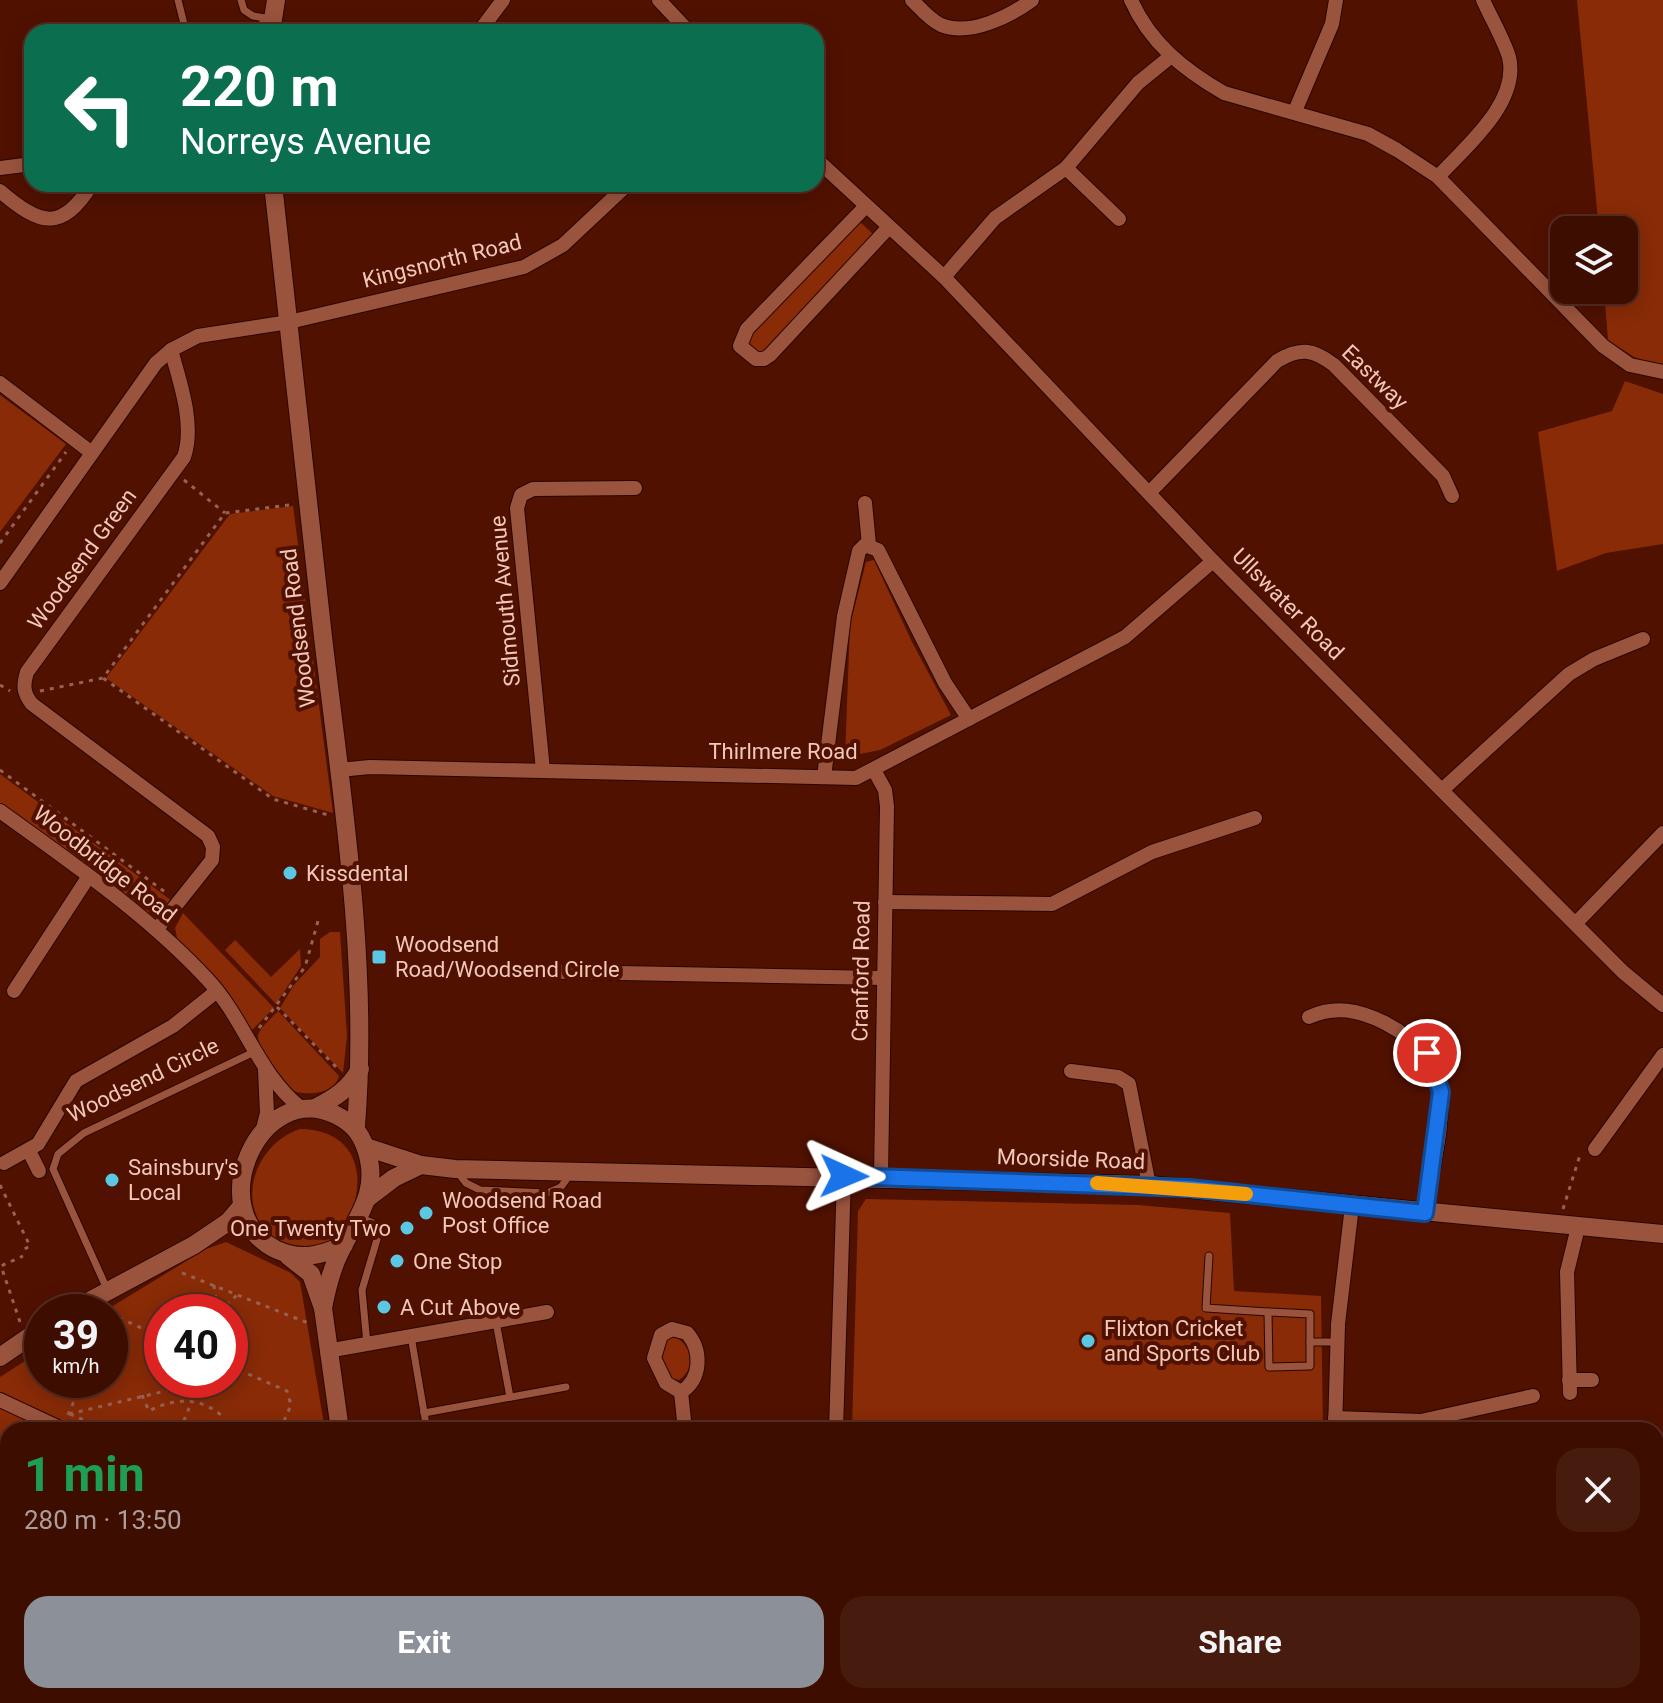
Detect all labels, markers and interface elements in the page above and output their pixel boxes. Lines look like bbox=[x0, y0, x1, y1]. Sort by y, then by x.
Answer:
text: 220 m bbox=[180, 54, 339, 120]
icon: left bbox=[48, 56, 152, 160]
text: Norreys Avenue bbox=[180, 121, 431, 163]
map controls bbox=[1550, 216, 1638, 304]
button: layers bbox=[1550, 216, 1638, 304]
street label: Kingsnorth Road bbox=[360, 229, 524, 293]
street label: Eastway bbox=[1337, 340, 1414, 415]
street label: Woodsend Green bbox=[23, 484, 141, 634]
street label: Sidmouth Avenue bbox=[485, 514, 525, 688]
street label: Ullswater Road bbox=[1227, 543, 1349, 665]
street label: Woodsend Road bbox=[276, 547, 320, 709]
street label: Thirlmere Road bbox=[708, 739, 858, 764]
street label: Woodbridge Road bbox=[29, 801, 181, 927]
place label: Kissdental bbox=[306, 861, 409, 886]
marker: Kissdental bbox=[281, 864, 299, 882]
street label: Cranford Road bbox=[847, 900, 875, 1042]
place label: Woodsend Road/Woodsend Circle bbox=[395, 932, 620, 982]
marker: Woodsend Road/Woodsend Circle bbox=[370, 948, 388, 966]
pin bbox=[1393, 1019, 1461, 1087]
icon: arrive bbox=[1405, 1031, 1449, 1075]
street label: Woodsend Circle bbox=[63, 1033, 223, 1127]
position arrow bbox=[802, 1134, 886, 1218]
street label: Moorside Road bbox=[996, 1144, 1146, 1174]
place label: Sainsbury's Local bbox=[128, 1155, 239, 1205]
marker: Sainsbury's Local bbox=[103, 1171, 121, 1189]
place label: Woodsend Road Post Office bbox=[442, 1188, 602, 1238]
marker: Woodsend Road Post Office bbox=[417, 1204, 435, 1222]
place label: One Twenty Two bbox=[230, 1216, 391, 1241]
marker: One Twenty Two bbox=[398, 1219, 416, 1237]
place label: One Stop bbox=[413, 1249, 502, 1274]
marker: One Stop bbox=[388, 1252, 406, 1270]
speed limit sign: 40 bbox=[144, 1294, 248, 1398]
place label: A Cut Above bbox=[400, 1295, 520, 1320]
marker: A Cut Above bbox=[375, 1298, 393, 1316]
text: 39 bbox=[53, 1312, 99, 1359]
place label: Flixton Cricket and Sports Club bbox=[1104, 1316, 1260, 1366]
marker: Flixton Cricket and Sports Club bbox=[1079, 1332, 1097, 1350]
text: km/h bbox=[53, 1354, 99, 1378]
text: 1 min bbox=[24, 1446, 145, 1503]
button: close bbox=[1556, 1448, 1640, 1532]
text: 280 m · 13:50 bbox=[24, 1505, 182, 1535]
button: Exit bbox=[24, 1596, 824, 1688]
button: Share bbox=[840, 1596, 1640, 1688]

